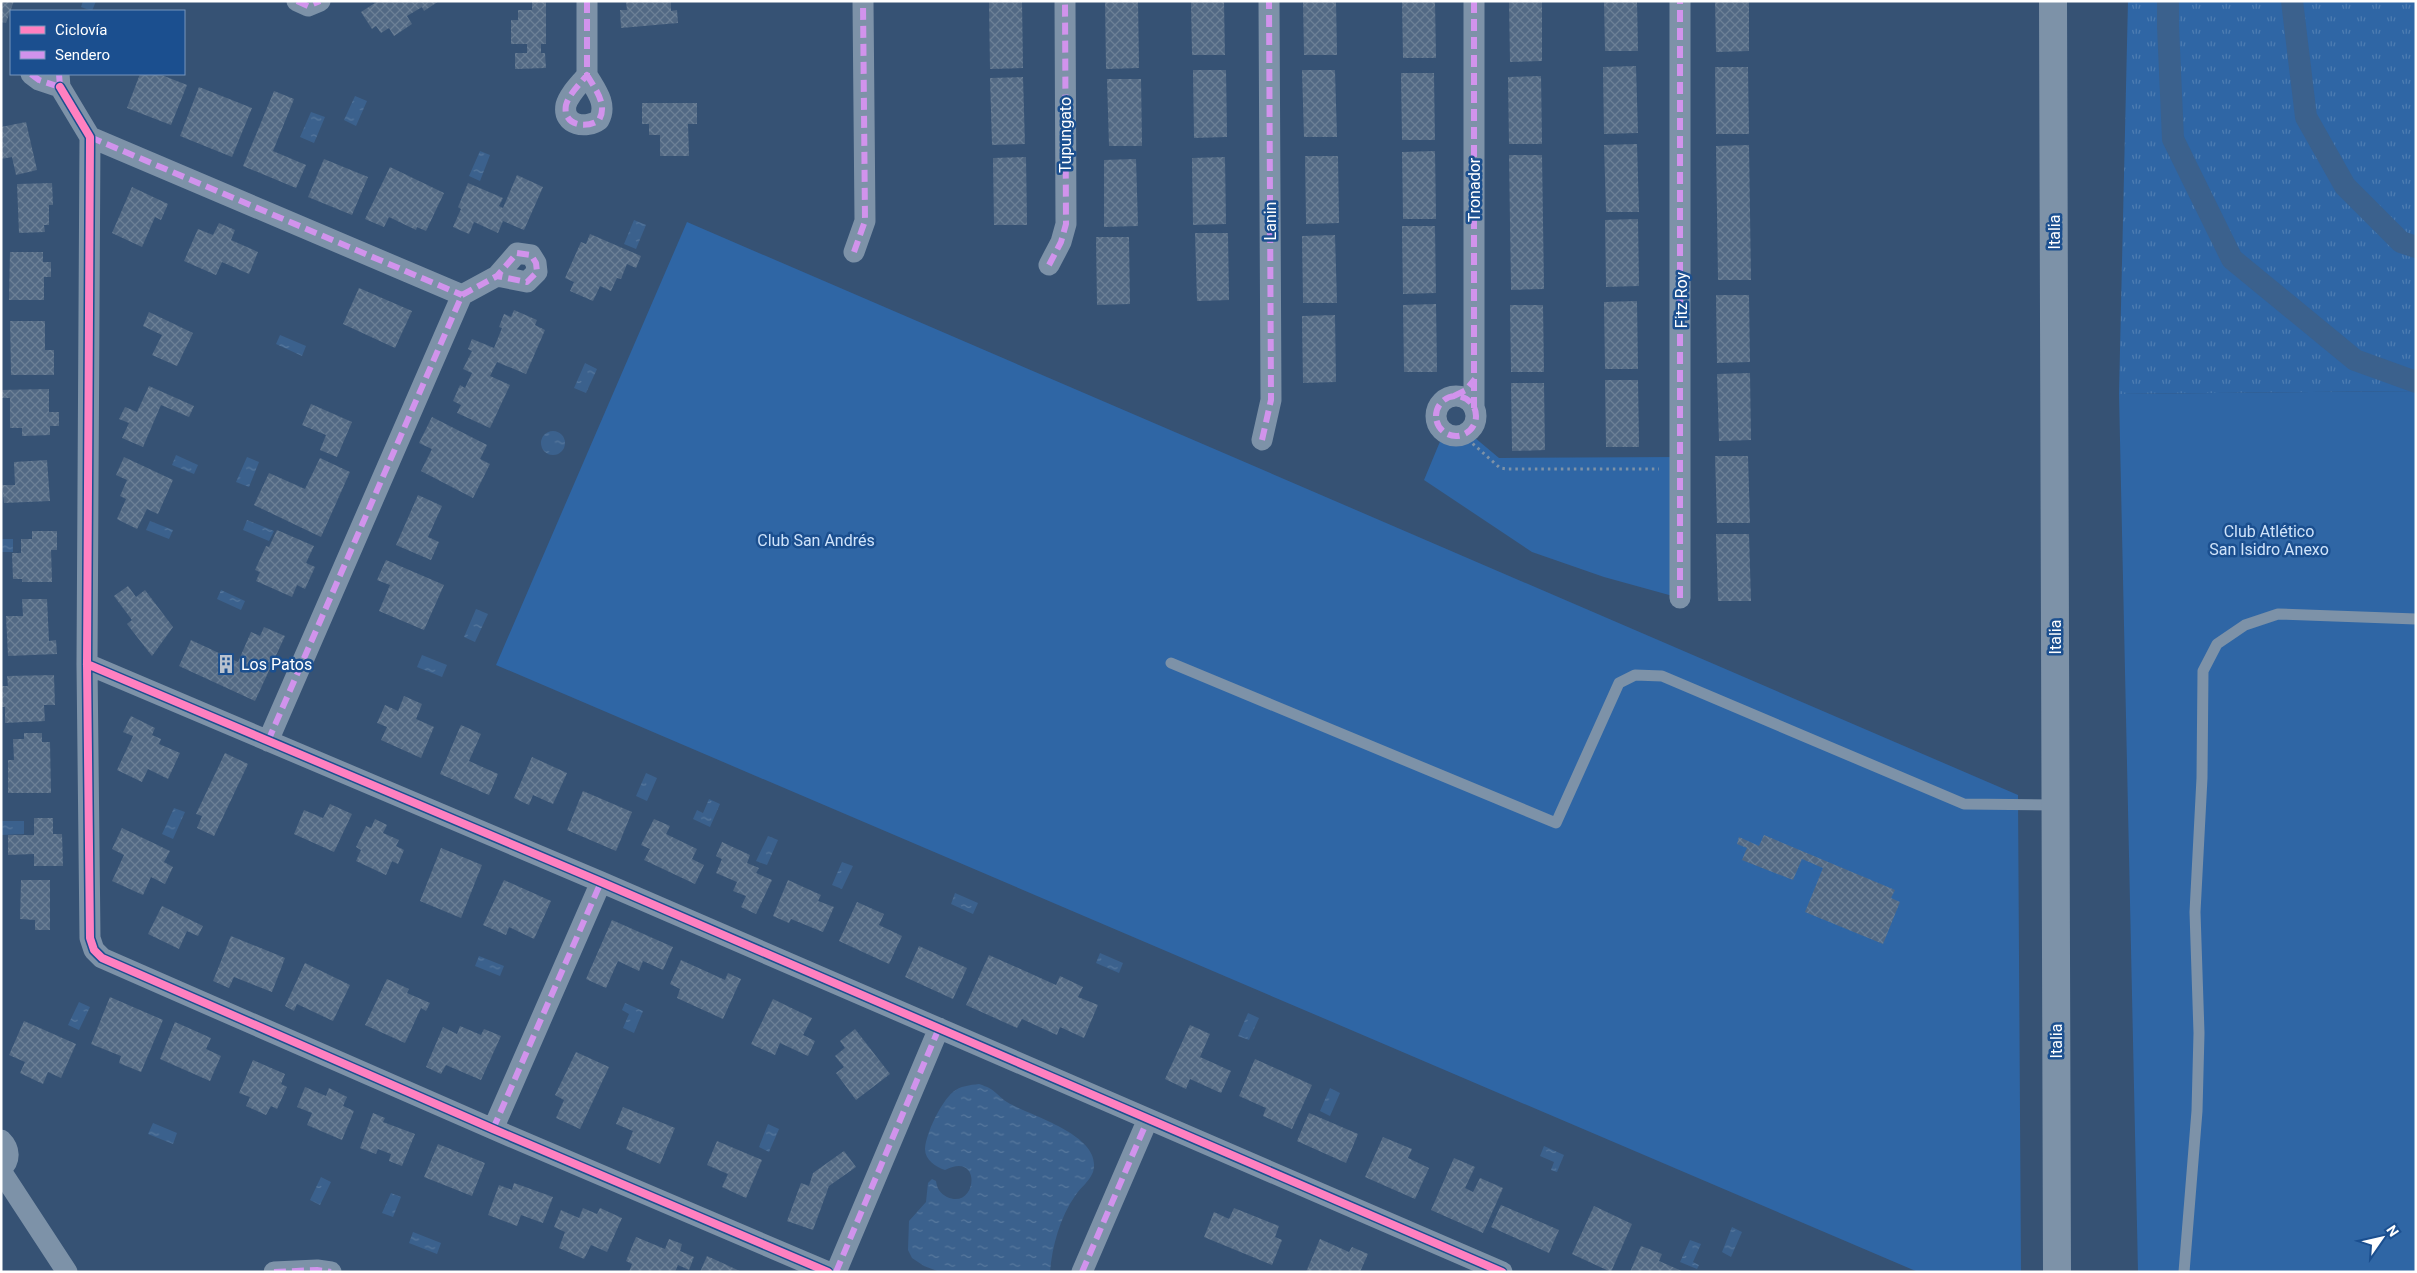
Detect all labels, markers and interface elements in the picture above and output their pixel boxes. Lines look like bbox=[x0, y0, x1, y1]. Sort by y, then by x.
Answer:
legend bbox=[10, 10, 185, 75]
text: Ciclovía bbox=[55, 21, 108, 39]
text: Sendero bbox=[55, 46, 110, 64]
street label: Tupungato bbox=[1056, 97, 1075, 173]
street label: Tronador bbox=[1465, 157, 1484, 222]
street label: Lanin bbox=[1261, 202, 1280, 240]
street label: Italia bbox=[2045, 215, 2064, 249]
street label: Fitz Roy bbox=[1672, 271, 1691, 328]
park label: Club Atlético San Isidro Anexo bbox=[2209, 522, 2329, 559]
park label: Club San Andrés bbox=[757, 531, 875, 550]
street label: Italia bbox=[2046, 620, 2065, 654]
building icon: Los Patos bbox=[215, 653, 237, 675]
place label: Los Patos bbox=[241, 655, 312, 674]
street label: Italia bbox=[2047, 1024, 2066, 1058]
north arrow bbox=[2357, 1213, 2407, 1263]
text: N bbox=[2383, 1222, 2402, 1239]

